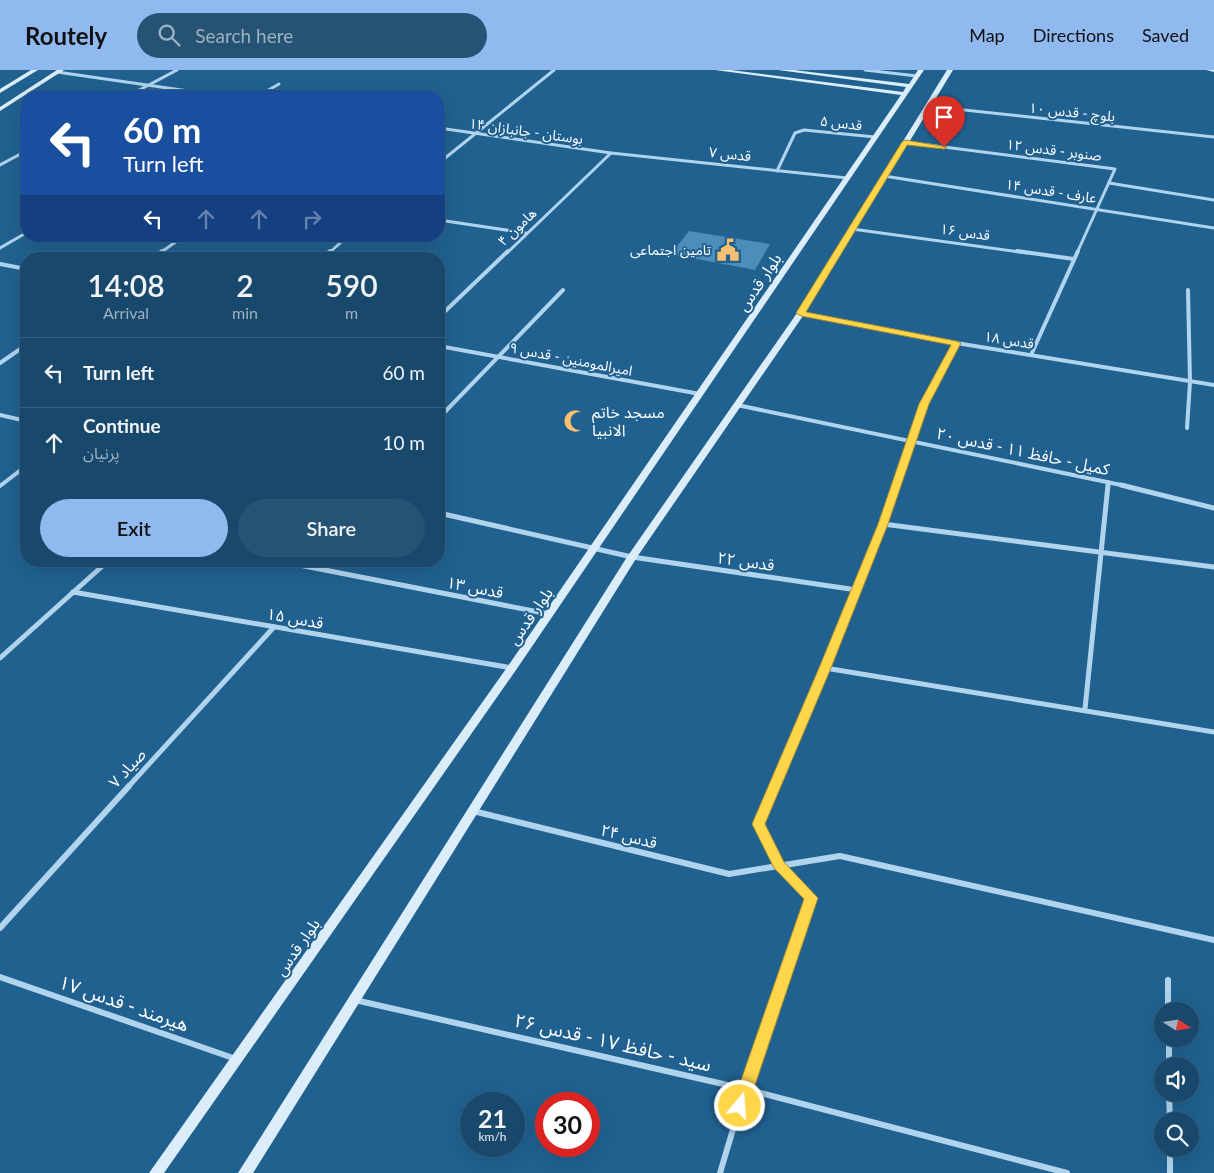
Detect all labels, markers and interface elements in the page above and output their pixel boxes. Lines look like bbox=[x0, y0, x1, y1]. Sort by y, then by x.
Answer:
search box bbox=[137, 13, 487, 58]
text: Routely bbox=[25, 21, 107, 50]
icon: search bbox=[155, 21, 183, 49]
text: Search here bbox=[195, 24, 293, 47]
text: Map bbox=[969, 24, 1005, 46]
text: Directions bbox=[1033, 24, 1114, 46]
text: Saved bbox=[1142, 24, 1189, 46]
pin bbox=[923, 96, 965, 147]
street label: بلوچ - قدس ۱۰ bbox=[1028, 99, 1116, 127]
icon: arrive bbox=[930, 103, 958, 131]
text: 60 m bbox=[123, 108, 201, 150]
icon: left bbox=[40, 110, 105, 175]
street label: قدس ۵ bbox=[819, 111, 863, 135]
street label: بوستان - جانبازان ۱۴ bbox=[468, 114, 584, 148]
street label: صنوبر - قدس ۱۲ bbox=[1005, 135, 1103, 165]
street label: قدس ۷ bbox=[708, 143, 752, 165]
text: Turn left bbox=[123, 150, 204, 177]
street label: عارف - قدس ۱۴ bbox=[1004, 175, 1098, 207]
street label: هامون ۴ bbox=[494, 204, 540, 250]
icon: left bbox=[139, 205, 167, 233]
icon: ahead bbox=[192, 205, 220, 233]
icon: ahead bbox=[245, 205, 273, 233]
icon: right bbox=[298, 205, 326, 233]
street label: قدس ۱۶ bbox=[939, 220, 991, 244]
public building icon: تامین اجتماعی bbox=[715, 237, 741, 263]
place label: تامین اجتماعی bbox=[630, 241, 711, 259]
street label: بلوار قدس bbox=[732, 249, 786, 315]
text: 14:08 bbox=[87, 267, 165, 303]
text: 2 bbox=[236, 267, 254, 303]
text: 590 bbox=[325, 267, 378, 303]
text: Arrival bbox=[103, 303, 149, 322]
text: min bbox=[232, 303, 258, 322]
text: m bbox=[345, 303, 358, 322]
street label: قدس ۱۸ bbox=[983, 327, 1035, 353]
street label: امیرالمومنین - قدس ۹ bbox=[508, 338, 634, 380]
icon: left bbox=[40, 359, 68, 387]
text: Turn left bbox=[83, 361, 154, 384]
text: 60 m bbox=[382, 361, 425, 384]
place label: مسجد خاتم الانبیا bbox=[592, 402, 665, 439]
mosque icon: مسجد خاتم الانبیا bbox=[562, 408, 588, 434]
text: Continue bbox=[83, 414, 161, 437]
street label: کمیل - حافظ ۱۱ - قدس ۲۰ bbox=[935, 423, 1112, 479]
icon: ahead bbox=[40, 429, 68, 457]
text: 10 m bbox=[382, 431, 425, 454]
text: پرنیان bbox=[83, 443, 120, 462]
button: Exit bbox=[40, 499, 228, 557]
button: Share bbox=[238, 499, 425, 557]
street label: قدس ۲۲ bbox=[716, 547, 776, 575]
street label: قدس ۱۳ bbox=[445, 572, 505, 602]
street label: بلوار قدس bbox=[503, 583, 557, 649]
street label: قدس ۱۵ bbox=[265, 603, 325, 633]
street label: صیاد ۷ bbox=[104, 744, 149, 791]
street label: قدس ۲۴ bbox=[599, 819, 659, 853]
street label: بلوار قدس bbox=[270, 914, 324, 980]
street label: هیرمند - قدس ۱۷ bbox=[56, 969, 192, 1037]
north arrow bbox=[1154, 1002, 1199, 1048]
map controls bbox=[1154, 1002, 1199, 1157]
street label: سید - حافظ ۱۷ - قدس ۲۶ bbox=[512, 1008, 714, 1076]
button: sound bbox=[1154, 1057, 1199, 1102]
position arrow bbox=[713, 1079, 765, 1131]
speed limit sign: 30 bbox=[535, 1092, 600, 1157]
text: 21 bbox=[478, 1103, 507, 1133]
button: search bbox=[1154, 1112, 1199, 1157]
text: km/h bbox=[478, 1129, 507, 1144]

